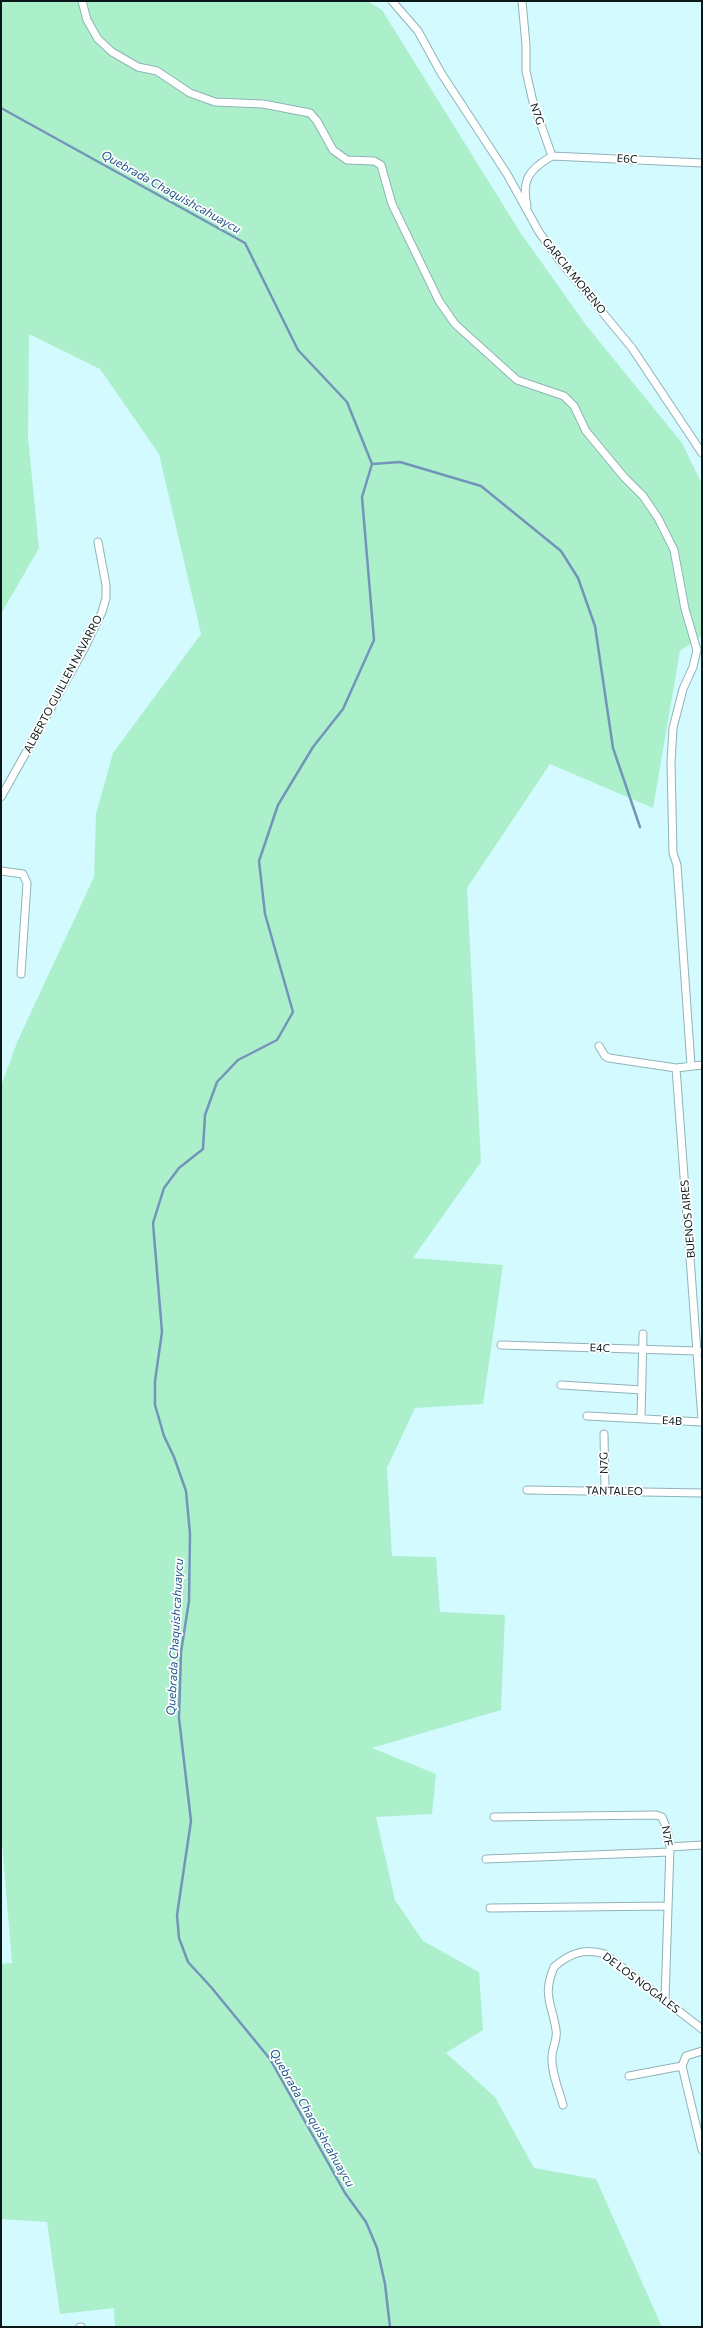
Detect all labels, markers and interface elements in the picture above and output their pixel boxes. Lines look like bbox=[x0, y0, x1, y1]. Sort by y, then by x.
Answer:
street label: N7G bbox=[527, 101, 547, 127]
water label: Quebrada Chaquishcahuaycu bbox=[99, 148, 243, 236]
street label: E6C bbox=[616, 152, 638, 166]
street label: GARCIA MORENO bbox=[539, 235, 609, 317]
street label: ALBERTO GUILLEN NAVARRO bbox=[21, 613, 105, 755]
street label: BUENOS AIRES bbox=[678, 1179, 698, 1259]
street label: E4C bbox=[589, 1341, 611, 1355]
street label: E4B bbox=[662, 1414, 682, 1428]
street label: N7G bbox=[597, 1452, 611, 1474]
street label: TANTALEO bbox=[585, 1484, 643, 1498]
water label: Quebrada Chaquishcahuaycu bbox=[164, 1558, 186, 1716]
street label: N7F bbox=[659, 1825, 675, 1847]
street label: DE LOS NOGALES bbox=[600, 1950, 682, 2016]
water label: Quebrada Chaquishcahuaycu bbox=[266, 2046, 358, 2190]

